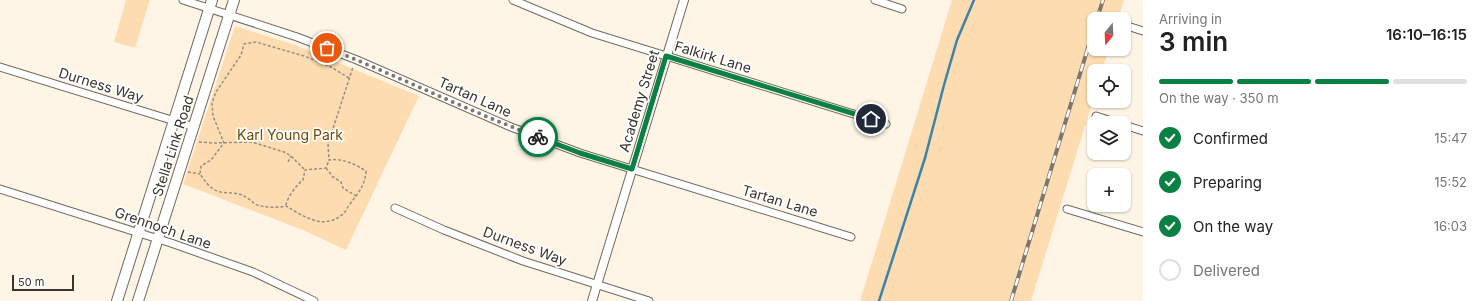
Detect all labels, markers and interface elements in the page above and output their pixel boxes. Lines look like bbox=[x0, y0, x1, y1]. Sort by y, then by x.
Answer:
text: Arriving in bbox=[1159, 11, 1222, 27]
north arrow bbox=[1087, 12, 1131, 56]
map controls bbox=[1087, 12, 1131, 212]
text: 16:10–16:15 bbox=[1386, 25, 1467, 44]
text: 3 min bbox=[1159, 26, 1228, 57]
pin bbox=[310, 31, 344, 65]
icon: bag bbox=[316, 37, 338, 59]
street label: Falkirk Lane bbox=[673, 37, 754, 76]
street label: Academy Street bbox=[615, 47, 662, 154]
street label: Durness Way bbox=[57, 64, 146, 105]
button: locate bbox=[1087, 64, 1131, 108]
street label: Tartan Lane bbox=[436, 73, 514, 120]
text: On the way · 350 m bbox=[1159, 90, 1279, 106]
street label: Stella Link Road bbox=[148, 93, 197, 198]
pin bbox=[854, 102, 888, 136]
icon: home bbox=[860, 108, 882, 130]
button: layers bbox=[1087, 116, 1131, 160]
courier bbox=[518, 117, 558, 157]
park label: Karl Young Park bbox=[237, 126, 343, 143]
icon: bike bbox=[527, 126, 549, 148]
icon: check bbox=[1159, 127, 1181, 149]
text: Confirmed bbox=[1193, 129, 1268, 148]
text: 15:47 bbox=[1434, 130, 1467, 146]
button: + bbox=[1087, 168, 1131, 212]
icon: check bbox=[1159, 171, 1181, 193]
text: Preparing bbox=[1193, 173, 1262, 192]
text: 15:52 bbox=[1434, 174, 1467, 190]
street label: Tartan Lane bbox=[740, 181, 820, 220]
street label: Grennoch Lane bbox=[113, 203, 214, 252]
icon: check bbox=[1159, 215, 1181, 237]
text: On the way bbox=[1193, 217, 1273, 236]
text: 16:03 bbox=[1434, 218, 1467, 234]
street label: Durness Way bbox=[481, 223, 569, 269]
text: Delivered bbox=[1193, 261, 1260, 280]
scale bar bbox=[12, 273, 74, 292]
text: 50 m bbox=[18, 275, 44, 289]

